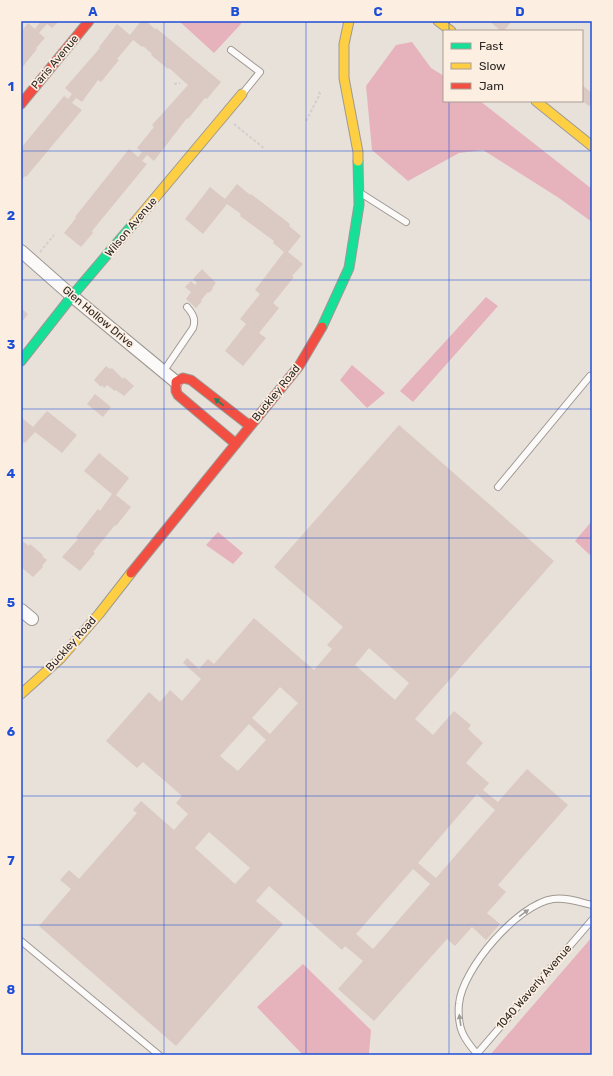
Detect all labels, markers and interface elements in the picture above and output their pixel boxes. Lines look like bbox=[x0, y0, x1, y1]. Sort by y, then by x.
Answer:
text: A bbox=[88, 4, 98, 19]
text: B bbox=[230, 4, 240, 19]
text: C bbox=[373, 4, 383, 19]
text: D bbox=[515, 4, 525, 19]
legend bbox=[443, 30, 583, 102]
street label: Paris Avenue bbox=[29, 32, 81, 92]
text: Fast bbox=[479, 39, 503, 53]
text: Slow bbox=[479, 59, 506, 73]
text: 1 bbox=[8, 79, 14, 94]
text: Jam bbox=[479, 79, 504, 93]
street label: Wilson Avenue bbox=[102, 195, 160, 259]
text: 2 bbox=[7, 208, 15, 223]
street label: Glen Hollow Drive bbox=[60, 283, 136, 351]
text: 3 bbox=[7, 337, 16, 352]
street label: Buckley Road bbox=[249, 362, 303, 424]
one-way arrow bbox=[214, 398, 225, 406]
text: 4 bbox=[7, 466, 16, 481]
text: 5 bbox=[7, 595, 15, 610]
street label: Buckley Road bbox=[43, 614, 99, 674]
text: 6 bbox=[7, 724, 16, 739]
text: 7 bbox=[7, 853, 15, 868]
one-way arrow bbox=[518, 909, 529, 917]
street label: 1040 Waverly Avenue bbox=[494, 942, 574, 1032]
text: 8 bbox=[7, 982, 16, 997]
one-way arrow bbox=[457, 1014, 463, 1026]

